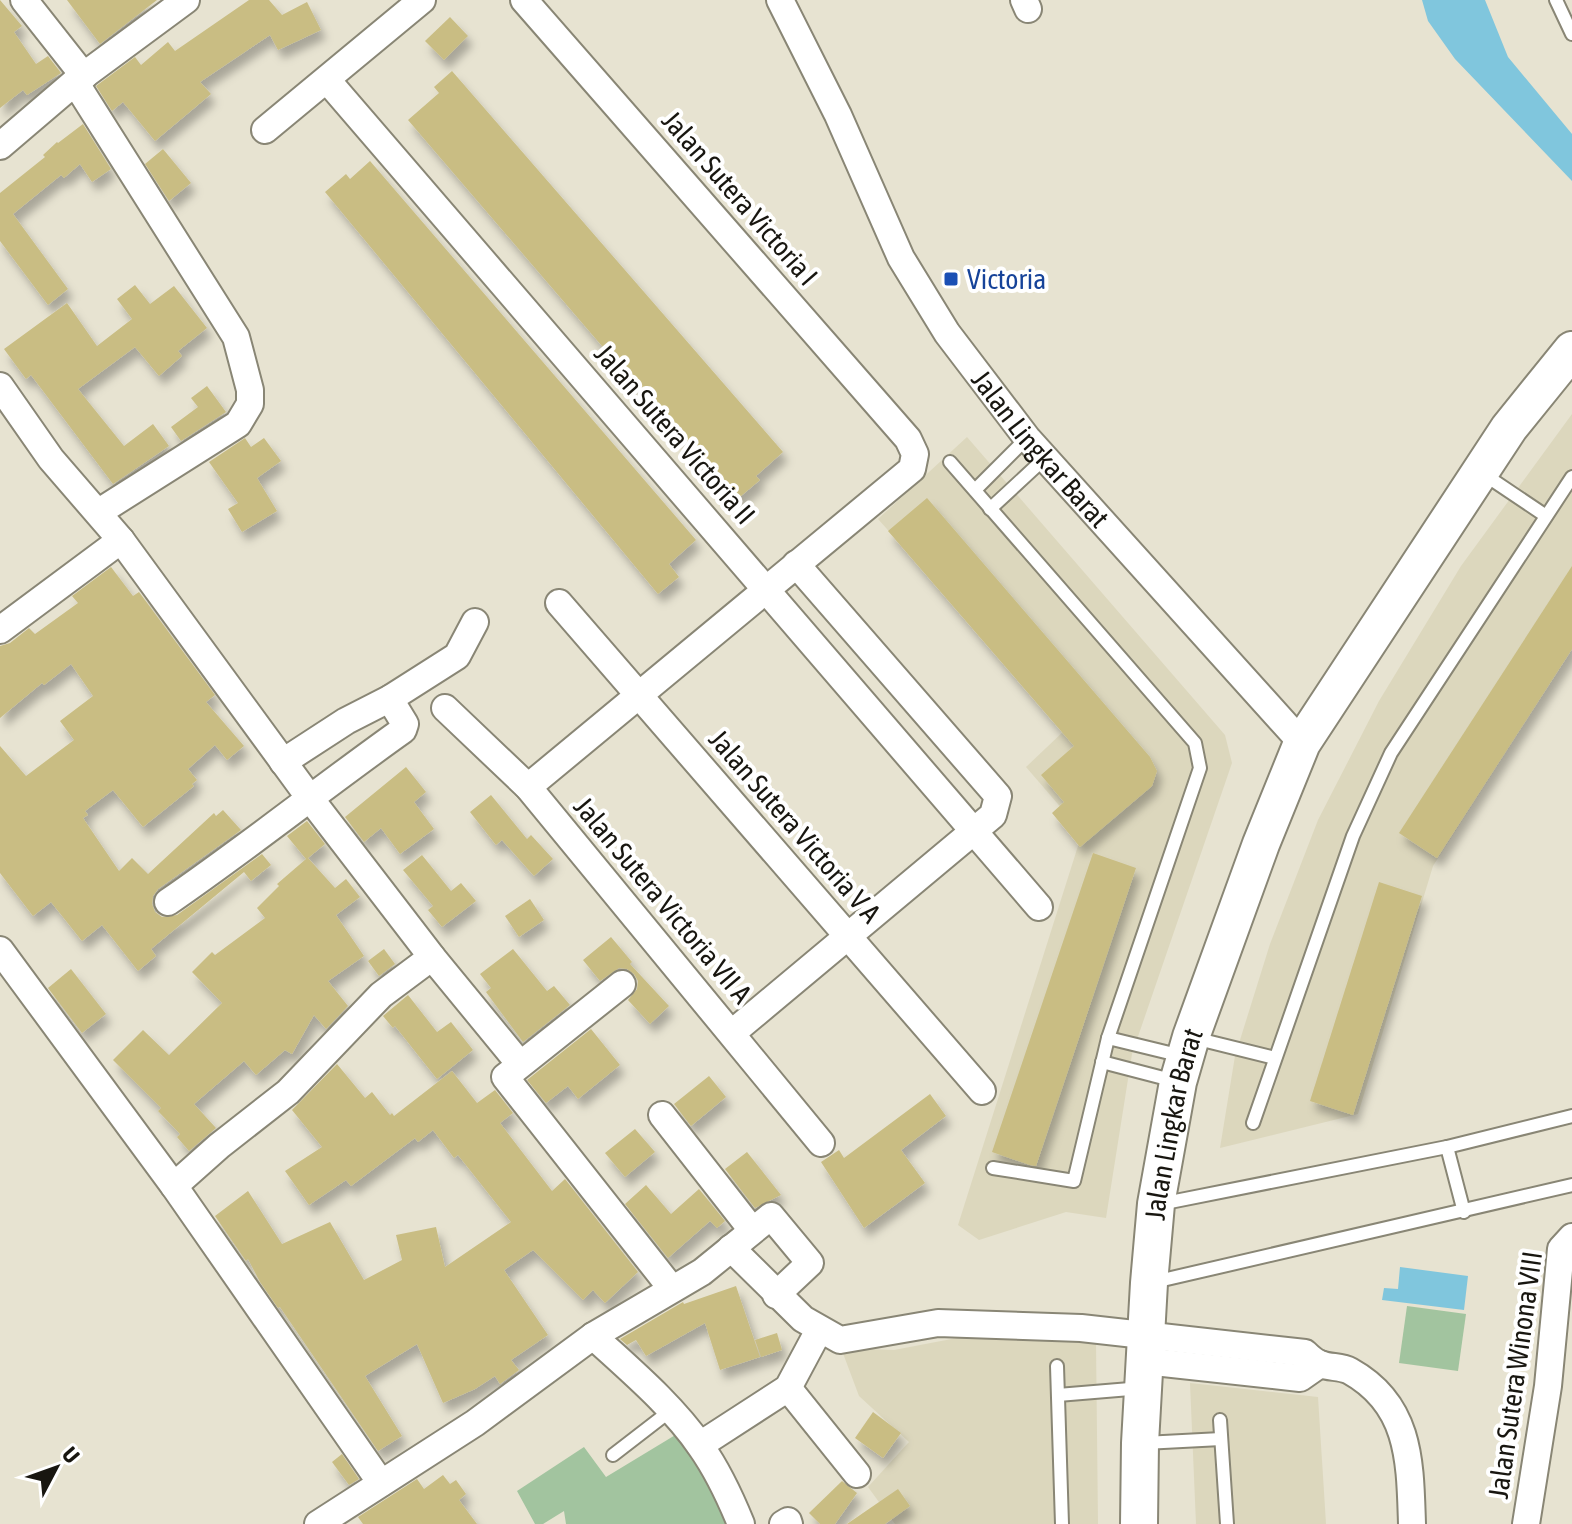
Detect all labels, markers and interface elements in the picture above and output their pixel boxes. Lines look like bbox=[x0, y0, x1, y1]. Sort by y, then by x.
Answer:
street label: Jalan Sutera Victoria I bbox=[656, 104, 824, 292]
place label: Victoria bbox=[967, 263, 1046, 295]
marker: Victoria bbox=[942, 270, 960, 288]
street label: Jalan Sutera Victoria II bbox=[588, 338, 762, 530]
street label: Jalan Lingkar Barat bbox=[965, 364, 1116, 534]
street label: Jalan Sutera Victoria V A bbox=[703, 723, 887, 929]
street label: Jalan Sutera Victoria VII A bbox=[568, 791, 759, 1010]
street label: Jalan Lingkar Barat bbox=[1139, 1024, 1209, 1222]
street label: Jalan Sutera Winona VIII bbox=[1482, 1249, 1548, 1501]
north arrow bbox=[16, 1428, 96, 1508]
text: U bbox=[57, 1441, 85, 1468]

